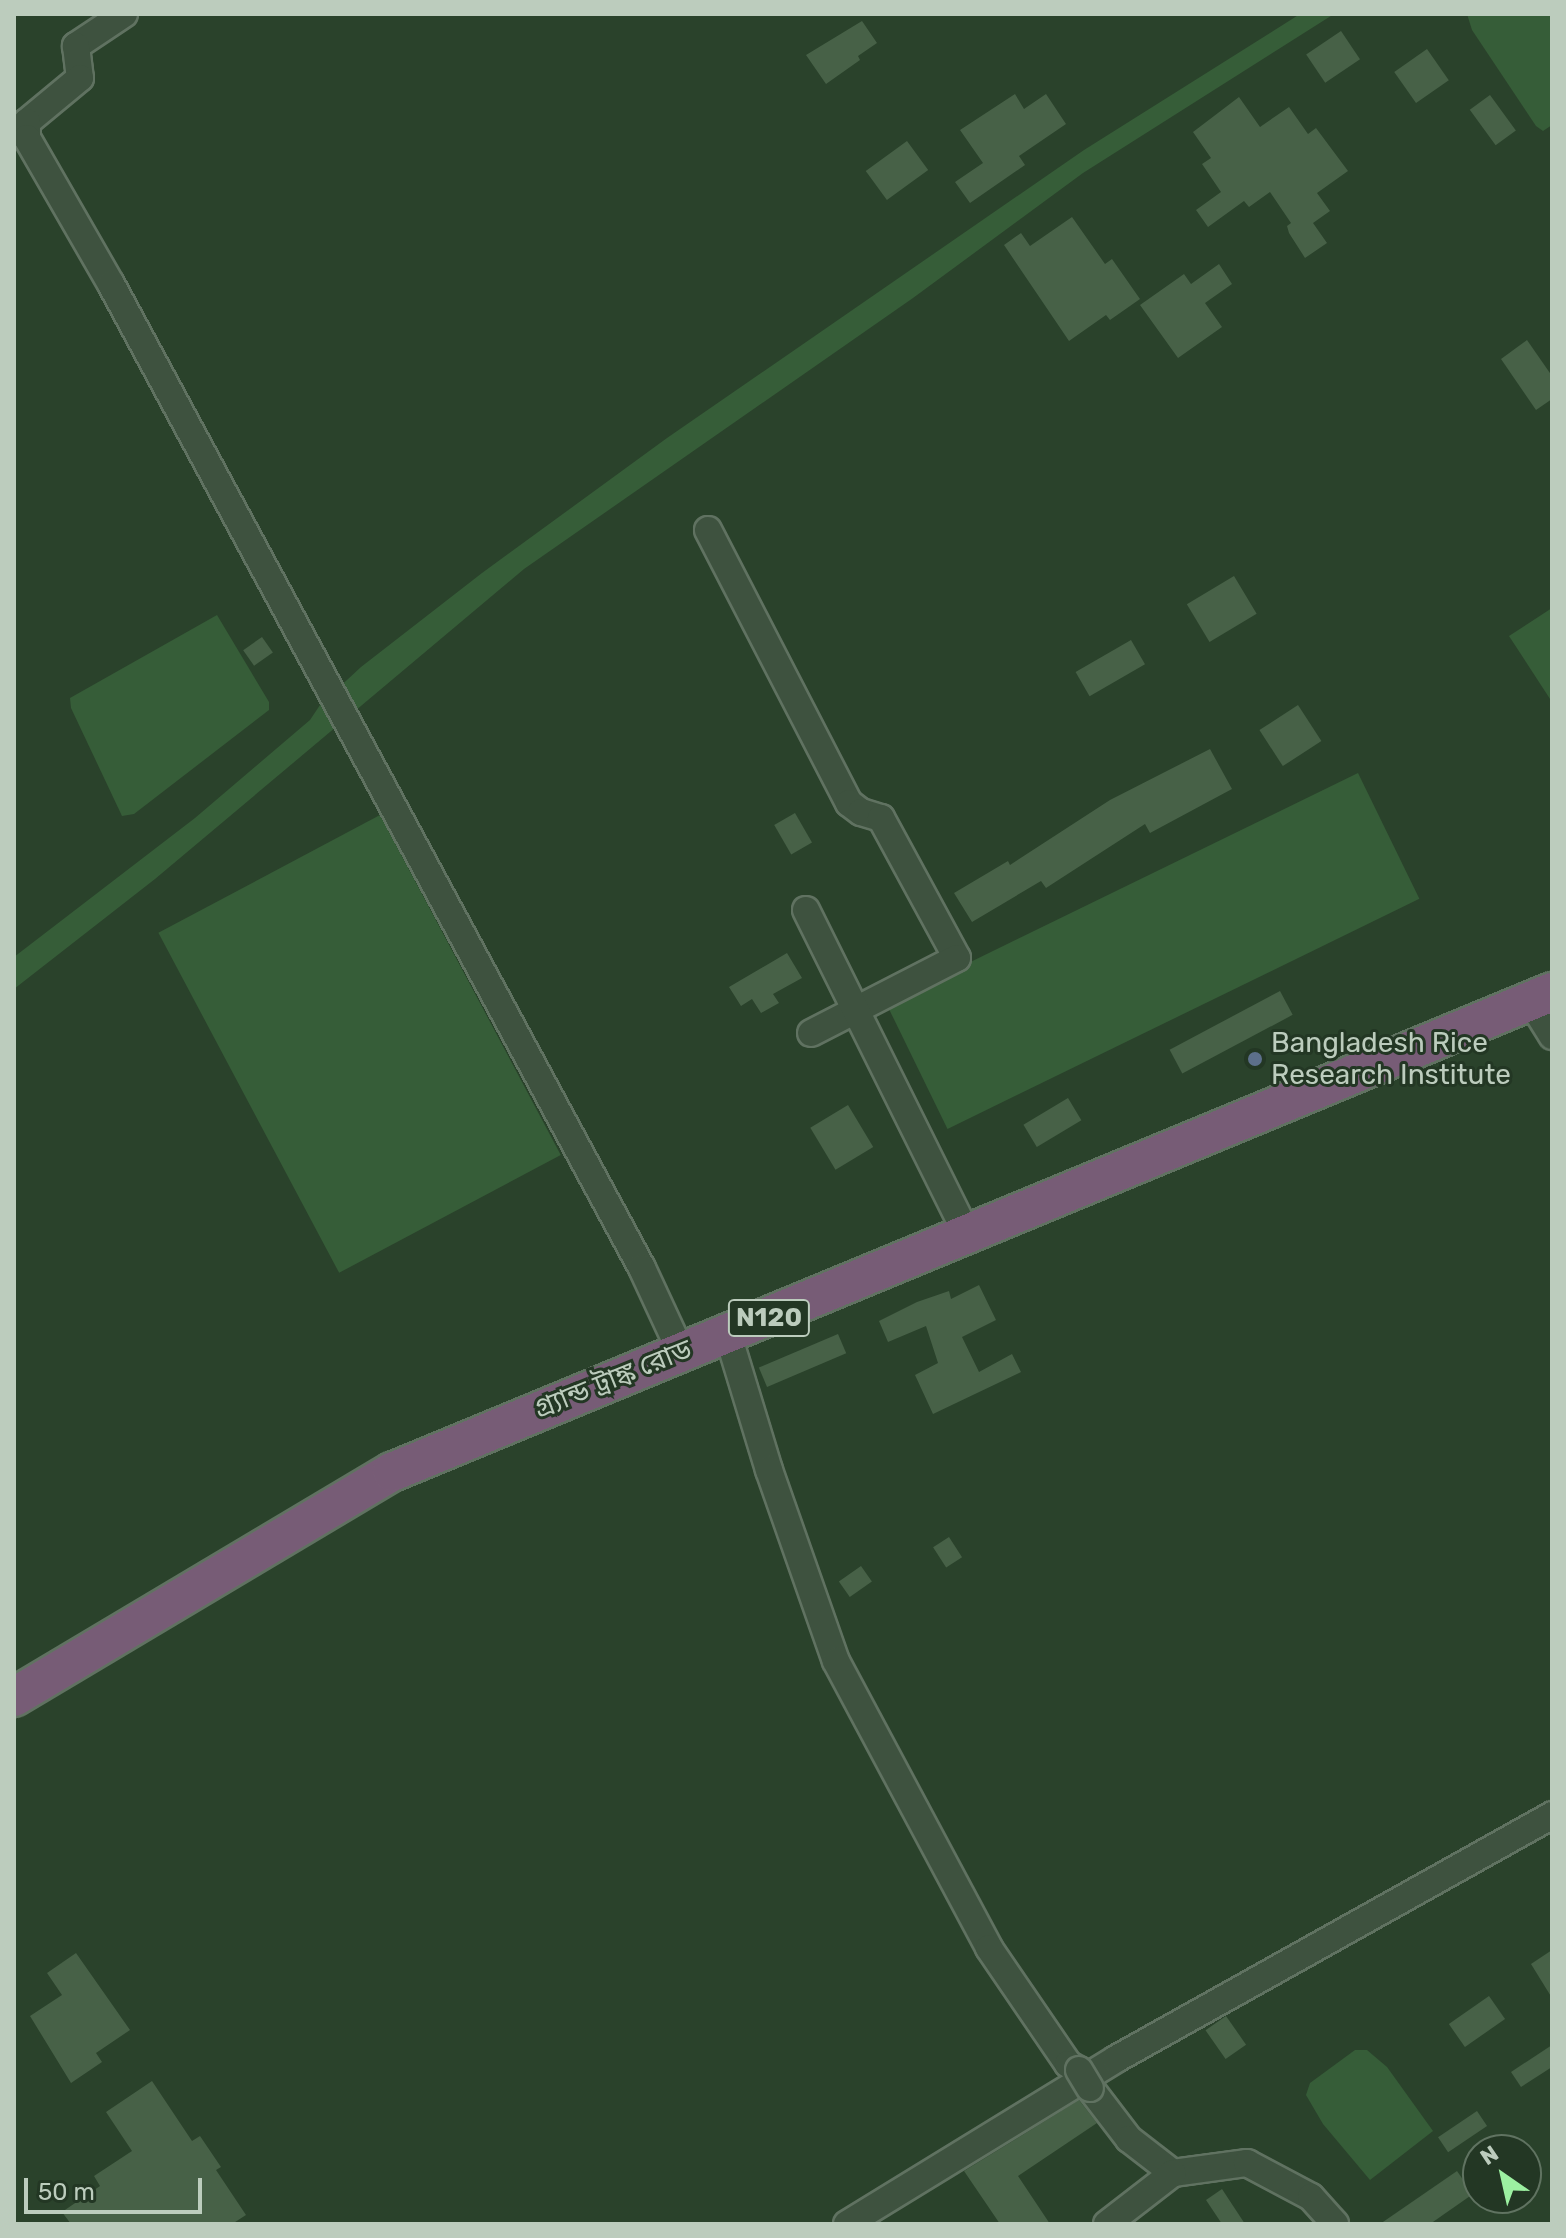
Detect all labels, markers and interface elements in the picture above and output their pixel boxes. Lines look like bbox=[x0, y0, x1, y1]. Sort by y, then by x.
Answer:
place label: Bangladesh Rice Research Institute bbox=[1271, 1026, 1511, 1092]
marker: Bangladesh Rice Research Institute bbox=[1246, 1050, 1264, 1068]
road number: N120 bbox=[727, 1296, 811, 1340]
street label: গ্র্যান্ড ট্রাঙ্ক রোড bbox=[529, 1332, 697, 1426]
north arrow bbox=[1462, 2134, 1542, 2214]
text: N bbox=[1475, 2140, 1504, 2171]
scale bar bbox=[28, 2162, 206, 2212]
text: 50 m bbox=[38, 2178, 95, 2206]

